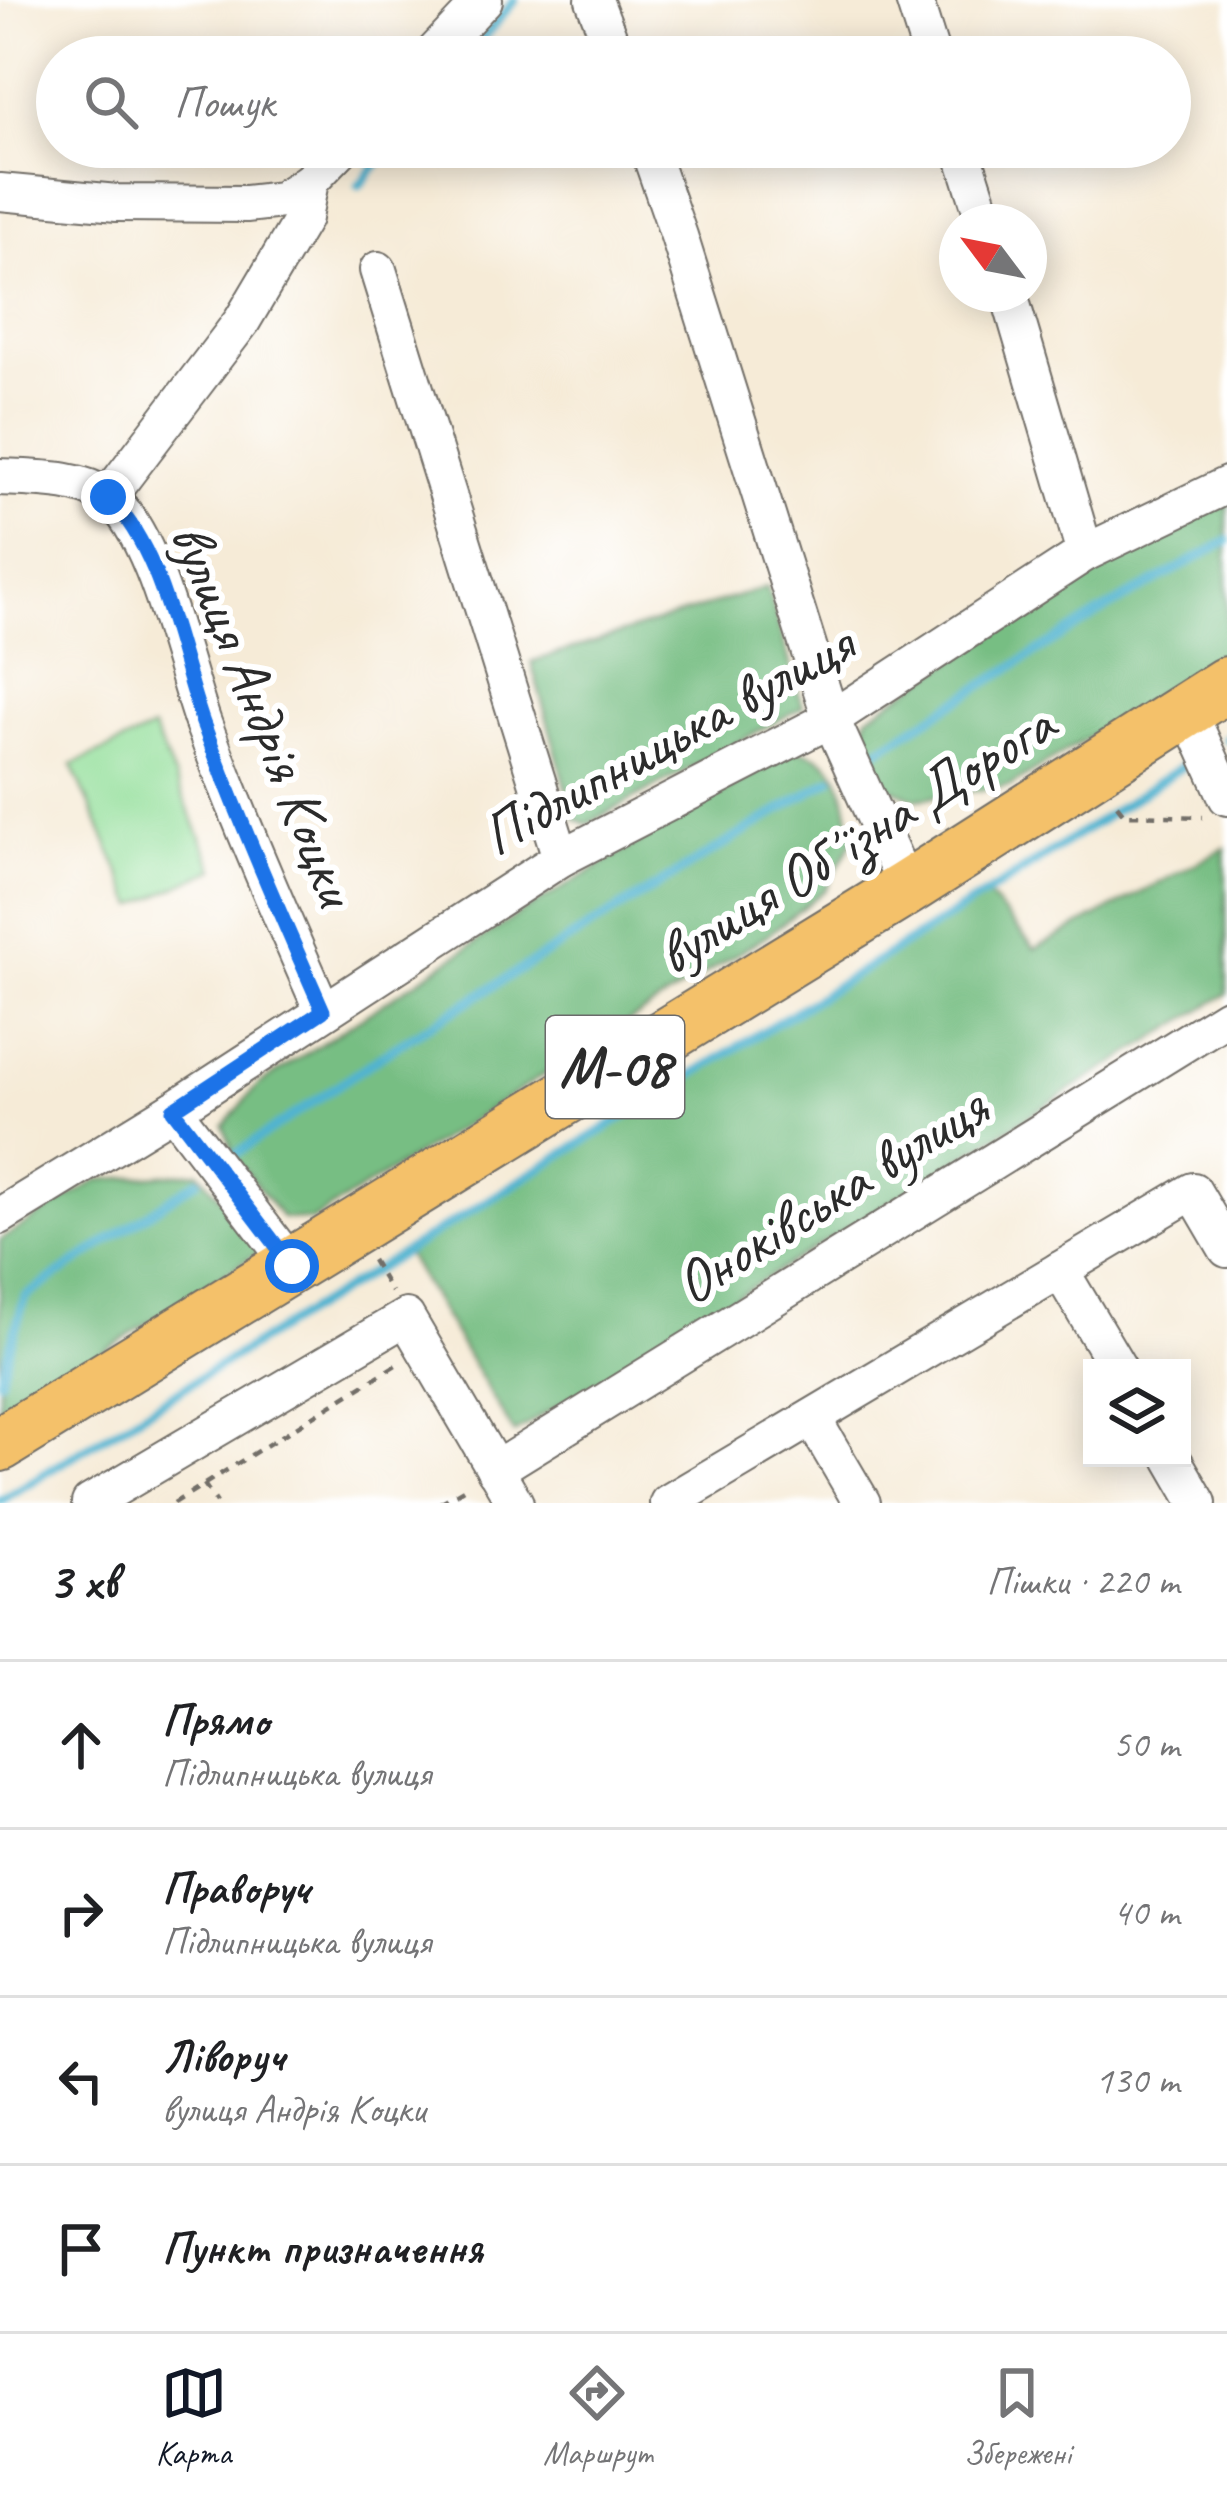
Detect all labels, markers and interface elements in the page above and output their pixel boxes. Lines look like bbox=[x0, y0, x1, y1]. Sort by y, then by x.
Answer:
search box bbox=[36, 36, 1191, 168]
icon: search bbox=[78, 69, 144, 135]
text: Пошук bbox=[174, 74, 274, 131]
north arrow bbox=[939, 204, 1047, 312]
route end bbox=[81, 470, 135, 524]
street label: вулиця Андрія Коцки bbox=[153, 511, 377, 919]
street label: Підлипницька вулиця bbox=[468, 603, 870, 873]
street label: вулиця Обʼїзна Дорога bbox=[642, 684, 1071, 992]
road number: М-08 bbox=[546, 1016, 684, 1118]
street label: Оноківська вулиця bbox=[661, 1068, 1003, 1321]
route start bbox=[265, 1239, 319, 1293]
map controls bbox=[1083, 1359, 1191, 1467]
button: layers bbox=[1083, 1359, 1191, 1467]
text: 3 хв bbox=[48, 1549, 118, 1613]
text: Пішки · 220 m bbox=[986, 1557, 1179, 1606]
text: Прямо bbox=[162, 1692, 269, 1749]
icon: ahead bbox=[48, 1712, 114, 1778]
text: 50 m bbox=[1113, 1720, 1179, 1769]
text: Підлипницька вулиця bbox=[162, 1749, 431, 1798]
text: Праворуч bbox=[162, 1860, 309, 1917]
icon: right bbox=[48, 1880, 114, 1946]
text: 40 m bbox=[1113, 1888, 1179, 1937]
text: Підлипницька вулиця bbox=[162, 1917, 431, 1966]
text: Ліворуч bbox=[162, 2028, 284, 2085]
icon: left bbox=[48, 2048, 114, 2114]
text: 130 m bbox=[1095, 2056, 1179, 2105]
text: вулиця Андрія Коцки bbox=[162, 2085, 425, 2134]
icon: arrive bbox=[48, 2216, 114, 2282]
text: Пункт призначення bbox=[162, 2220, 482, 2277]
tab: Карта bbox=[156, 2360, 231, 2474]
tab: Маршрут bbox=[543, 2360, 652, 2474]
tab: Збережені bbox=[964, 2360, 1071, 2474]

